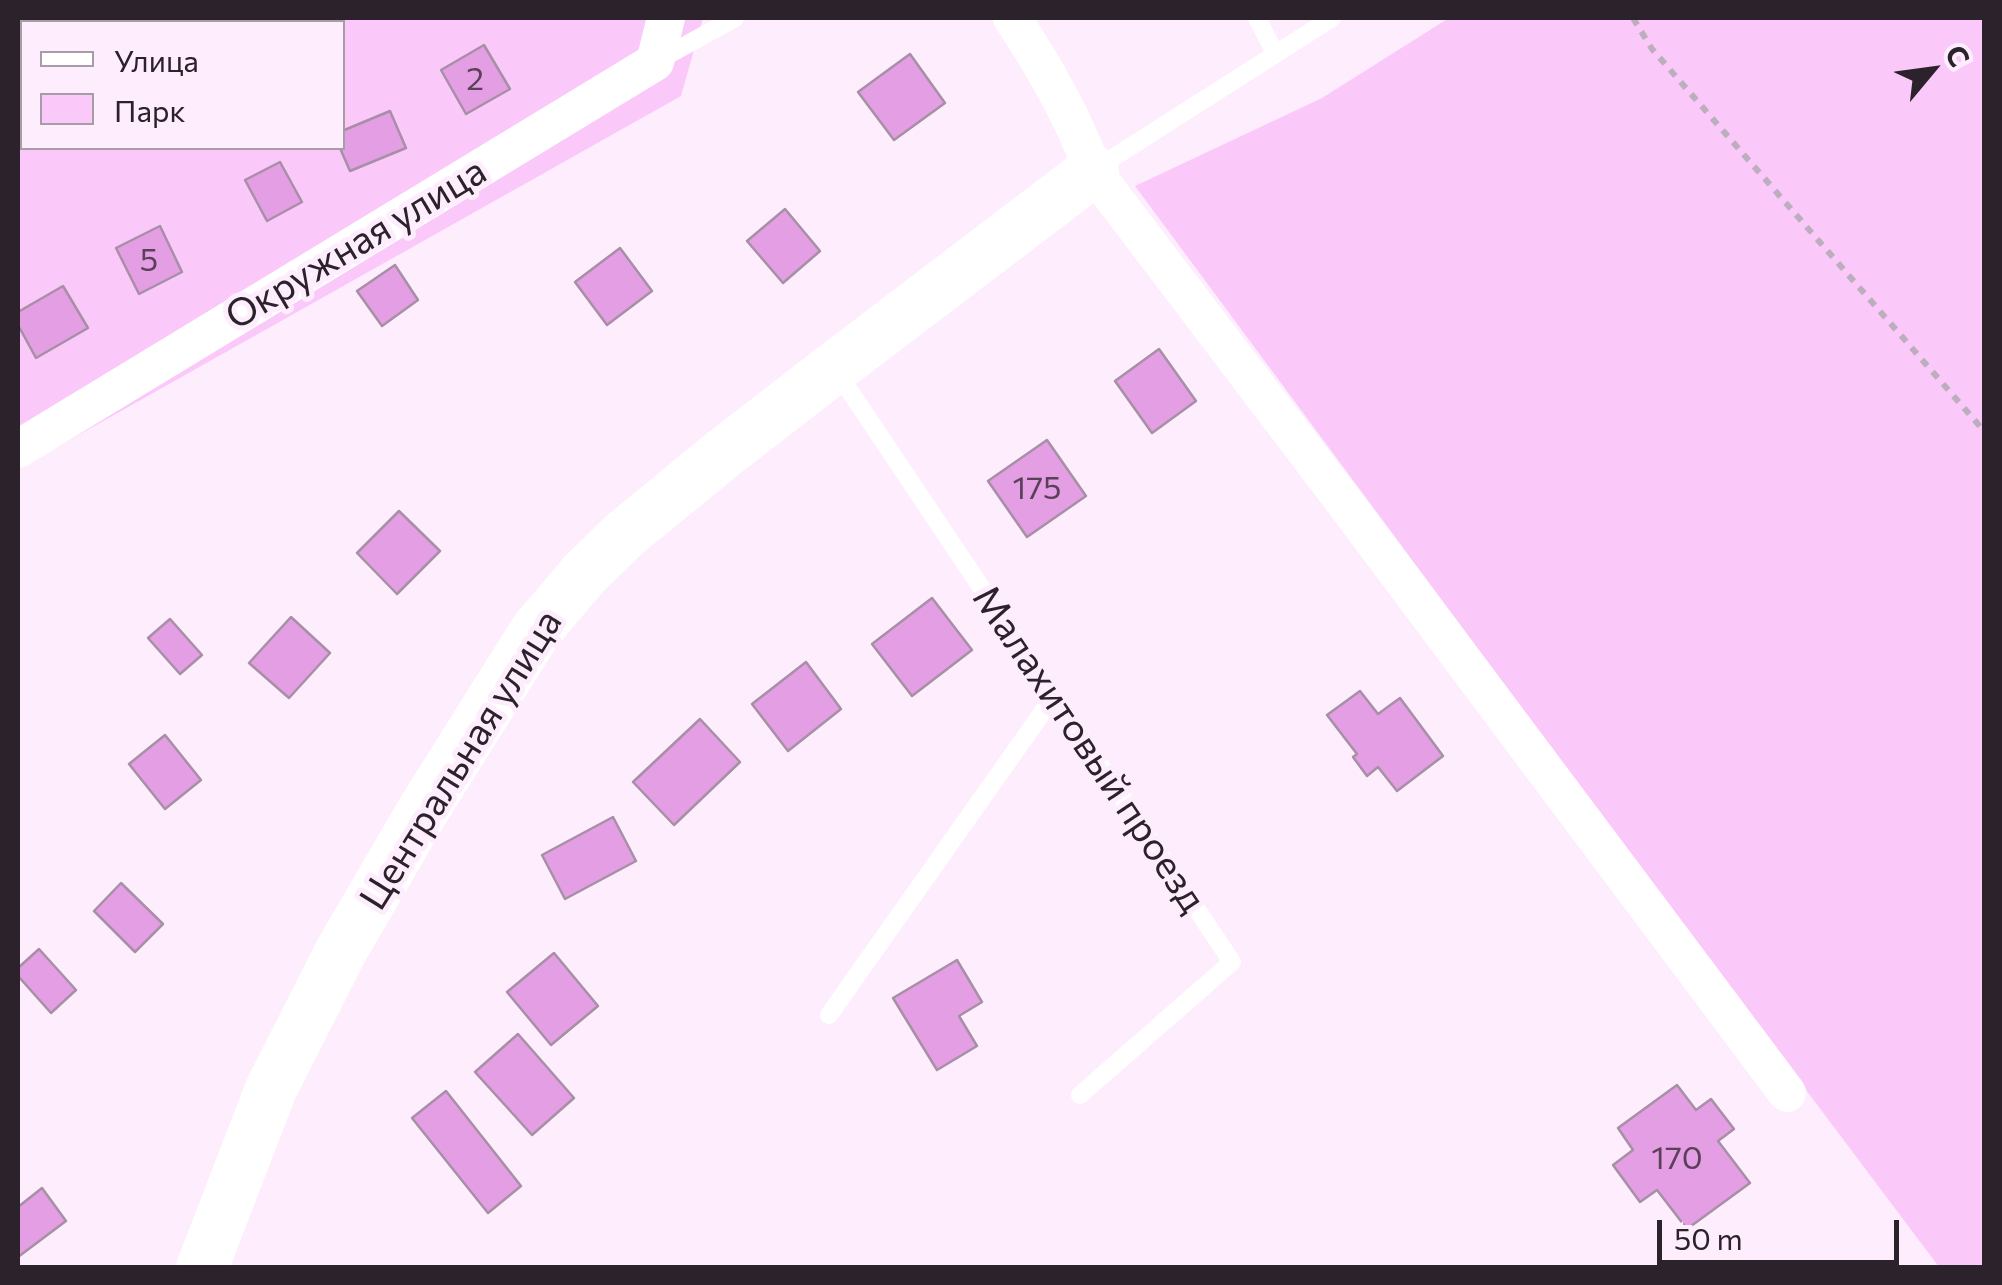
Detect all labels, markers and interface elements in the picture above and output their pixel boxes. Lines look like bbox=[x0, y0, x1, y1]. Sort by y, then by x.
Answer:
legend bbox=[20, 20, 345, 150]
north arrow bbox=[1882, 20, 1982, 120]
text: С bbox=[1939, 39, 1978, 72]
text: Улица bbox=[114, 41, 199, 78]
house number: 2 bbox=[466, 60, 484, 98]
text: Парк bbox=[114, 91, 186, 128]
street label: Окружная улица bbox=[218, 148, 494, 340]
house number: 5 bbox=[140, 241, 158, 279]
house number: 175 bbox=[1013, 469, 1061, 507]
street label: Малахитовый проезд bbox=[963, 577, 1215, 921]
street label: Центральная улица bbox=[350, 602, 572, 918]
house number: 170 bbox=[1651, 1139, 1703, 1177]
scale bar bbox=[1662, 1200, 1904, 1262]
text: 50 m bbox=[1674, 1219, 1743, 1256]

